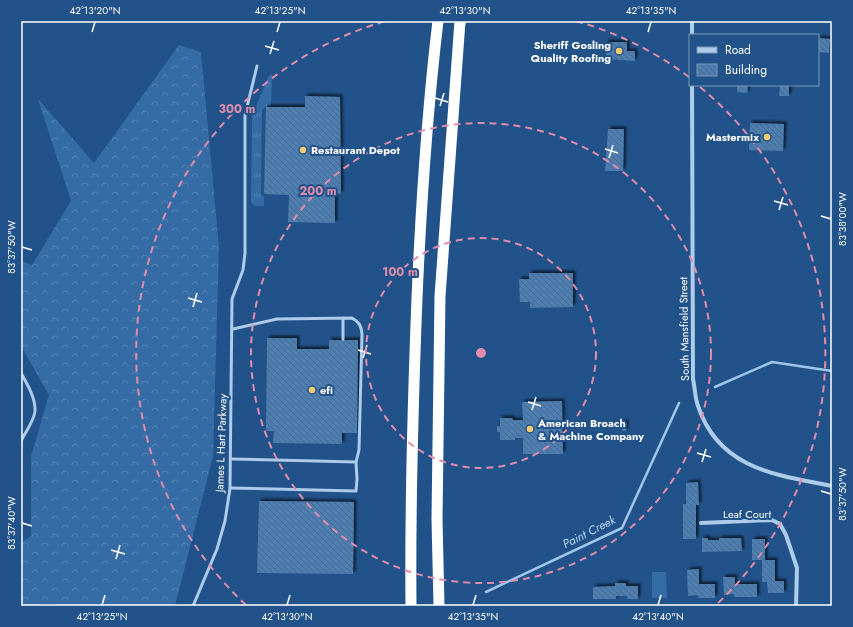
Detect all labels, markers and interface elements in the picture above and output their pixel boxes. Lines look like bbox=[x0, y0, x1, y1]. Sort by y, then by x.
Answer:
text: 42°13'20"N bbox=[69, 3, 121, 18]
text: 42°13'25"N bbox=[255, 3, 305, 18]
text: 42°13'30"N bbox=[440, 3, 490, 18]
text: 42°13'35"N bbox=[626, 3, 676, 18]
legend bbox=[689, 34, 819, 86]
place label: Sheriff Gosling Quality Roofing bbox=[531, 37, 611, 66]
text: Road bbox=[725, 41, 751, 59]
marker: Sheriff Gosling Quality Roofing bbox=[614, 46, 624, 56]
text: Building bbox=[725, 61, 767, 79]
text: 300 m bbox=[219, 100, 256, 118]
place label: Mastermix bbox=[706, 129, 759, 145]
marker: Mastermix bbox=[762, 132, 772, 142]
place label: Restaurant Depot bbox=[311, 142, 400, 158]
marker: Restaurant Depot bbox=[298, 145, 308, 155]
text: 200 m bbox=[299, 182, 337, 200]
text: 83°38'00"W bbox=[835, 192, 850, 246]
text: 83°37'50"W bbox=[4, 220, 19, 274]
text: 100 m bbox=[382, 263, 418, 281]
street label: South Mansfield Street bbox=[675, 277, 693, 381]
centre of rings bbox=[474, 346, 488, 360]
place label: efi bbox=[320, 382, 333, 398]
marker: efi bbox=[307, 385, 317, 395]
street label: James L Hart Parkway bbox=[211, 393, 231, 494]
place label: American Broach & Machine Company bbox=[537, 415, 644, 444]
marker: American Broach & Machine Company bbox=[525, 424, 535, 434]
text: 83°37'50"W bbox=[835, 467, 850, 521]
text: 83°37'40"W bbox=[4, 496, 19, 550]
street label: Leaf Court bbox=[723, 506, 771, 522]
water label: Paint Creek bbox=[559, 511, 619, 553]
text: 42°13'25"N bbox=[77, 609, 127, 624]
text: 42°13'30"N bbox=[262, 609, 312, 624]
text: 42°13'35"N bbox=[448, 609, 498, 624]
text: 42°13'40"N bbox=[632, 609, 684, 624]

